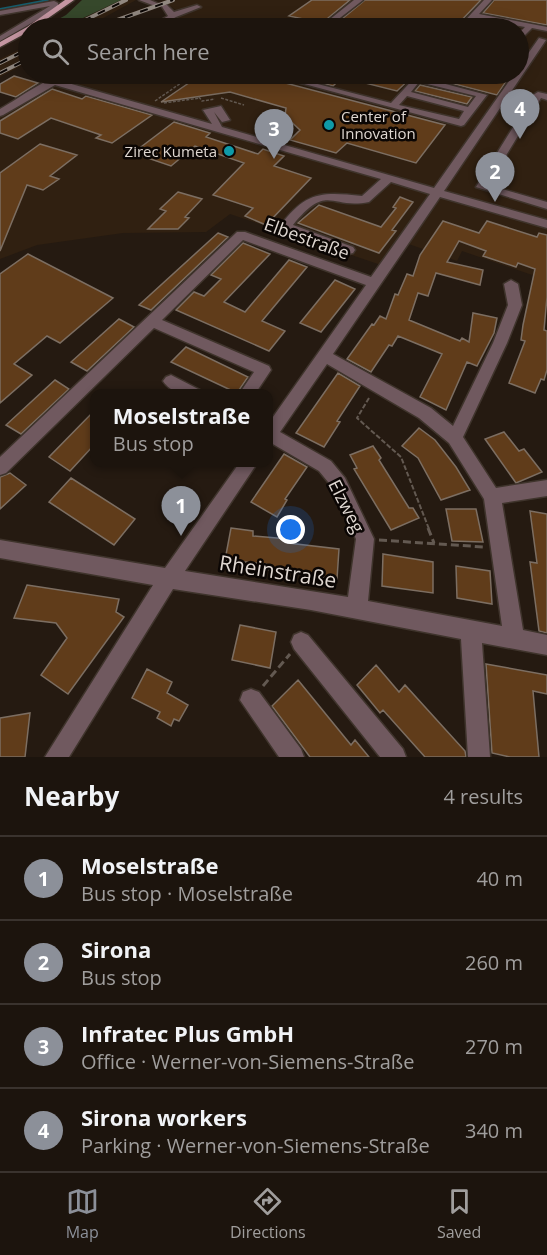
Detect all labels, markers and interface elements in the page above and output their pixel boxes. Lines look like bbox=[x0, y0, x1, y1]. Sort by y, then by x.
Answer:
search box bbox=[18, 18, 529, 84]
icon: search bbox=[39, 35, 72, 68]
text: Search here bbox=[87, 36, 210, 66]
pin: 4 bbox=[500, 90, 540, 139]
place label: Center of Innovation bbox=[341, 106, 416, 143]
pin: 3 bbox=[254, 110, 294, 159]
marker: Center of Innovation bbox=[322, 118, 336, 132]
place label: Zirec Kumeta bbox=[125, 141, 217, 161]
marker: Zirec Kumeta bbox=[222, 144, 236, 158]
pin: 2 bbox=[476, 152, 514, 202]
street label: Elbestraße bbox=[261, 211, 353, 265]
popup bbox=[90, 389, 273, 467]
text: Moselstraße bbox=[113, 400, 250, 430]
text: Bus stop bbox=[113, 430, 194, 457]
street label: Elzweg bbox=[323, 475, 371, 537]
pin: 1 bbox=[162, 486, 201, 536]
your location bbox=[276, 515, 305, 544]
street label: Rheinstraße bbox=[217, 548, 339, 594]
text: Nearby bbox=[24, 778, 119, 814]
text: 4 results bbox=[443, 783, 523, 810]
text: Moselstraße bbox=[81, 850, 218, 880]
text: 1 bbox=[38, 865, 49, 892]
text: 40 m bbox=[476, 865, 523, 892]
text: Bus stop · Moselstraße bbox=[81, 880, 293, 907]
text: Sirona bbox=[81, 934, 151, 964]
text: 2 bbox=[38, 949, 49, 976]
text: 260 m bbox=[465, 949, 523, 976]
text: Bus stop bbox=[81, 964, 162, 991]
text: Infratec Plus GmbH bbox=[81, 1018, 294, 1048]
text: 3 bbox=[38, 1033, 49, 1060]
text: 270 m bbox=[465, 1033, 523, 1060]
text: Office · Werner-von-Siemens-Straße bbox=[81, 1048, 415, 1075]
text: Sirona workers bbox=[81, 1102, 247, 1132]
text: 4 bbox=[38, 1117, 49, 1144]
text: 340 m bbox=[465, 1117, 523, 1144]
text: Parking · Werner-von-Siemens-Straße bbox=[81, 1132, 430, 1159]
tab: Map bbox=[66, 1185, 99, 1243]
tab: Directions bbox=[230, 1185, 306, 1243]
tab: Saved bbox=[437, 1185, 481, 1243]

